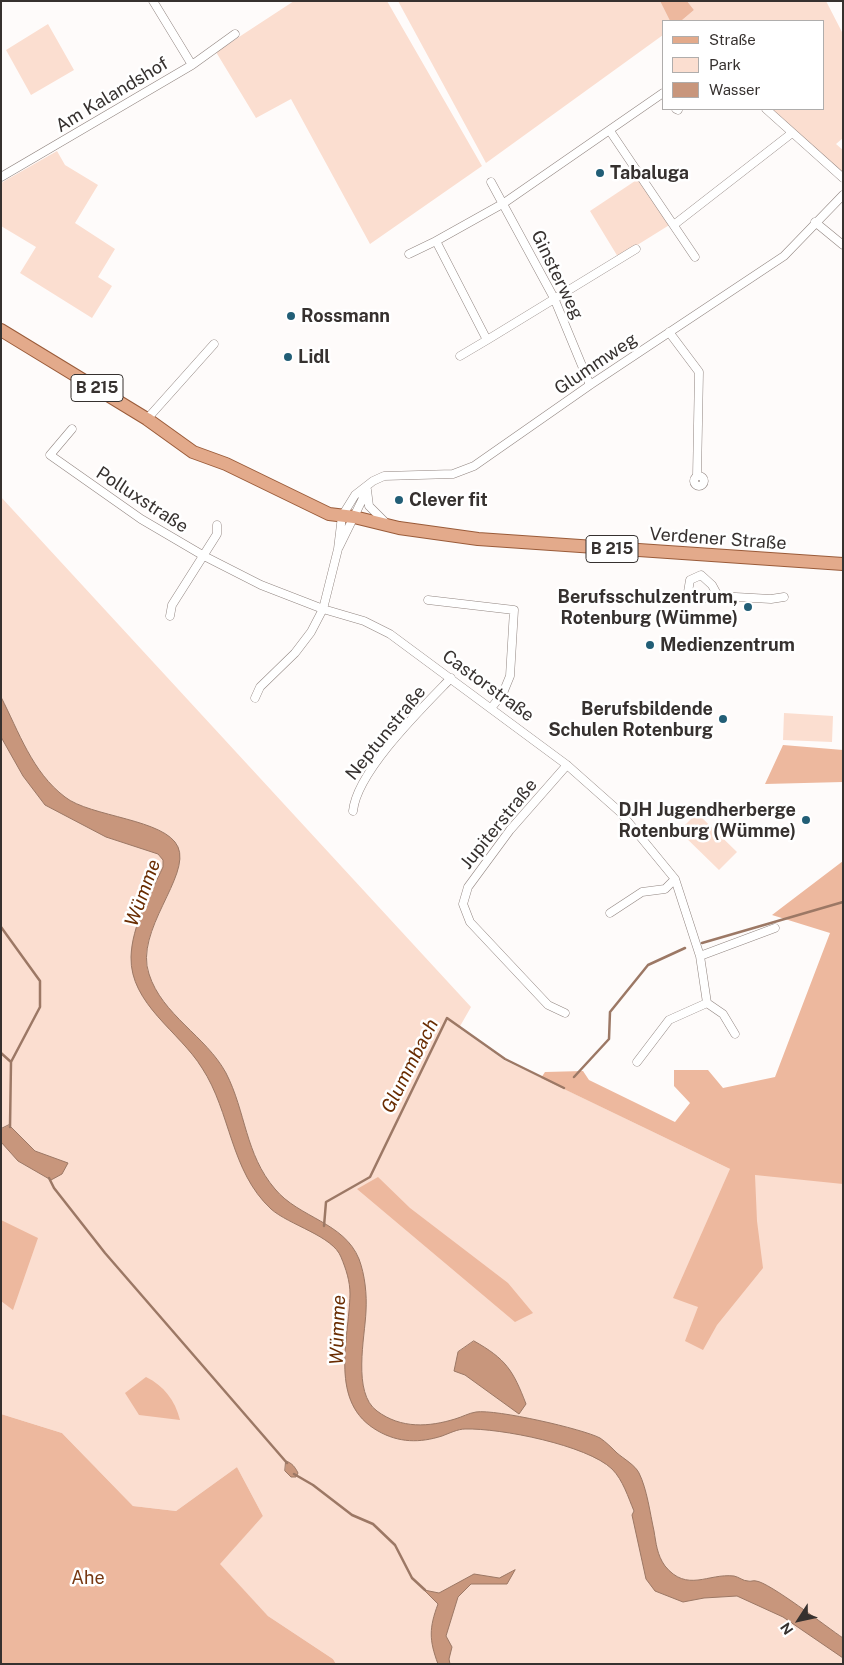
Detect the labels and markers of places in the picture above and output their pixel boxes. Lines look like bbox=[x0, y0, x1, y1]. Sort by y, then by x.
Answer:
place label: Tabaluga bbox=[610, 162, 689, 184]
marker: Tabaluga bbox=[594, 167, 606, 179]
place label: Rossmann bbox=[301, 305, 390, 327]
marker: Rossmann bbox=[285, 310, 297, 322]
place label: Lidl bbox=[298, 346, 330, 368]
marker: Lidl bbox=[282, 351, 294, 363]
place label: Clever fit bbox=[409, 489, 488, 511]
marker: Clever fit bbox=[393, 494, 405, 506]
place label: Berufsschulzentrum, Rotenburg (Wümme) bbox=[557, 586, 738, 628]
marker: Berufsschulzentrum, Rotenburg (Wümme) bbox=[742, 601, 754, 613]
place label: Medienzentrum bbox=[660, 634, 795, 656]
marker: Medienzentrum bbox=[644, 639, 656, 651]
place label: Berufsbildende Schulen Rotenburg bbox=[548, 698, 713, 741]
marker: Berufsbildende Schulen Rotenburg bbox=[717, 713, 729, 725]
place label: DJH Jugendherberge Rotenburg (Wümme) bbox=[618, 799, 796, 842]
marker: DJH Jugendherberge Rotenburg (Wümme) bbox=[800, 814, 812, 826]

